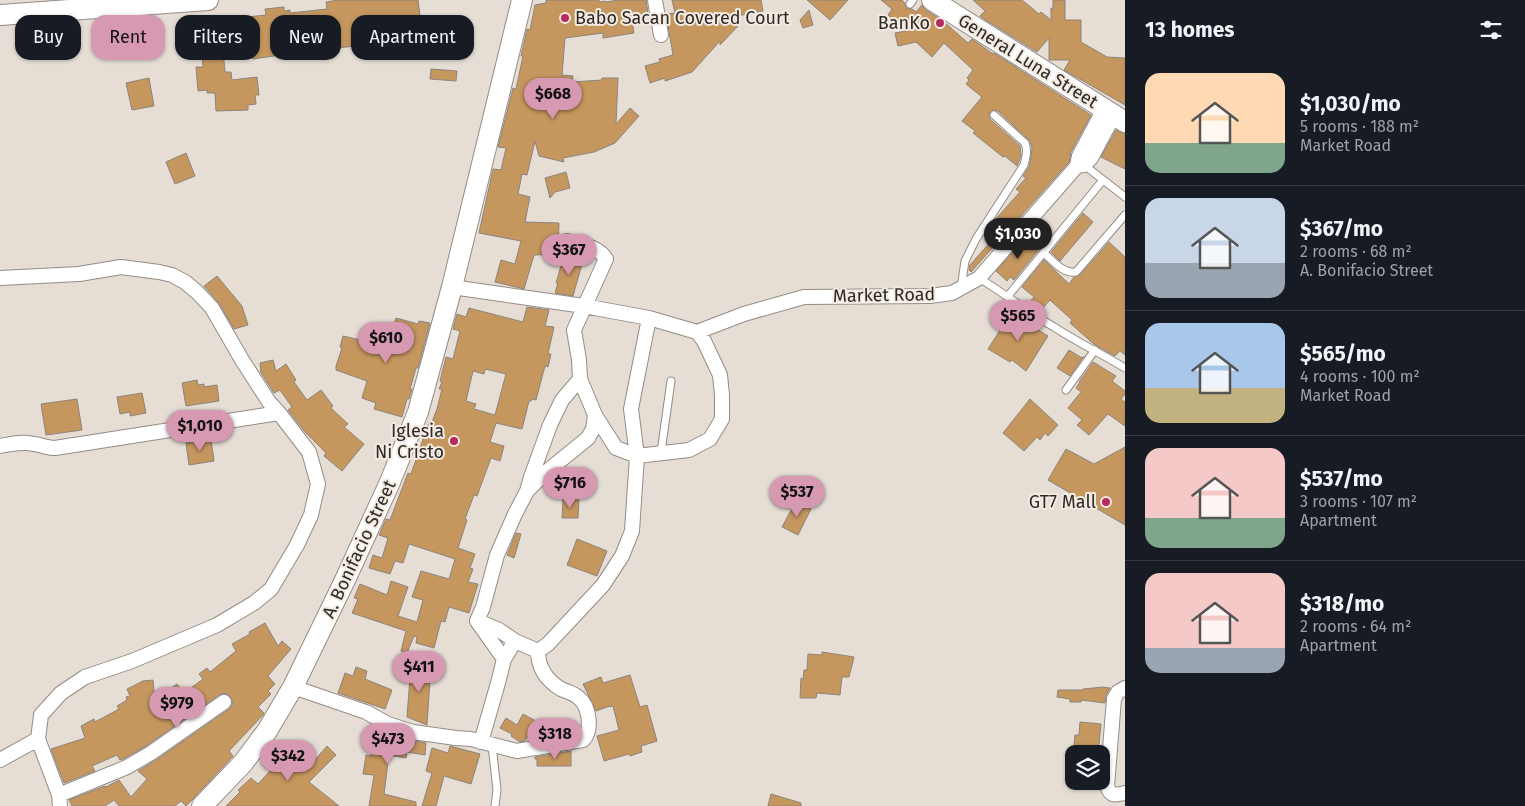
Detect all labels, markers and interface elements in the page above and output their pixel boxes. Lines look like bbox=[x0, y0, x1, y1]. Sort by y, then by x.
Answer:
place label: Babo Sacan Covered Court bbox=[575, 7, 790, 29]
street label: General Luna Street bbox=[954, 9, 1102, 113]
marker: Babo Sacan Covered Court bbox=[559, 12, 571, 24]
place label: BanKo bbox=[878, 12, 930, 34]
chip: Buy bbox=[15, 15, 81, 60]
chip: Rent bbox=[91, 15, 165, 60]
chip: Filters bbox=[175, 15, 260, 60]
chip: New bbox=[270, 15, 341, 60]
chip: Apartment bbox=[351, 15, 474, 60]
icon: filters bbox=[1477, 16, 1505, 44]
marker: BanKo bbox=[934, 17, 946, 29]
text: 13 homes bbox=[1145, 17, 1235, 43]
pin: $668 bbox=[523, 78, 583, 120]
text: $668 bbox=[535, 84, 571, 103]
text: $1,030/mo bbox=[1300, 91, 1401, 117]
icon: home bbox=[1185, 93, 1245, 153]
text: 5 rooms · 188 m² bbox=[1300, 117, 1419, 136]
text: Market Road bbox=[1300, 136, 1391, 155]
text: $367/mo bbox=[1300, 216, 1383, 242]
pin: $1,030 bbox=[977, 218, 1059, 260]
icon: home bbox=[1185, 218, 1245, 278]
text: $1,030 bbox=[995, 224, 1041, 243]
pin: $367 bbox=[539, 234, 599, 276]
text: $367 bbox=[552, 240, 586, 259]
text: 2 rooms · 68 m² bbox=[1300, 242, 1412, 261]
text: A. Bonifacio Street bbox=[1300, 261, 1433, 280]
street label: Market Road bbox=[833, 283, 935, 307]
pin: $565 bbox=[988, 300, 1048, 342]
text: $565 bbox=[1001, 306, 1035, 325]
pin: $610 bbox=[356, 322, 416, 364]
text: $610 bbox=[369, 328, 403, 347]
text: $565/mo bbox=[1300, 341, 1386, 367]
icon: home bbox=[1185, 343, 1245, 403]
text: 4 rooms · 100 m² bbox=[1300, 367, 1420, 386]
text: Market Road bbox=[1300, 386, 1391, 405]
pin: $1,010 bbox=[159, 410, 241, 452]
text: $1,010 bbox=[177, 416, 223, 435]
place label: Iglesia Ni Cristo bbox=[375, 420, 444, 463]
marker: Iglesia Ni Cristo bbox=[448, 435, 460, 447]
pin: $716 bbox=[540, 466, 600, 509]
text: $537/mo bbox=[1300, 466, 1383, 492]
icon: home bbox=[1185, 468, 1245, 528]
text: $716 bbox=[554, 473, 586, 492]
street label: A. Bonifacio Street bbox=[317, 476, 401, 622]
pin: $537 bbox=[767, 476, 827, 518]
text: $537 bbox=[781, 482, 813, 501]
place label: GT7 Mall bbox=[1029, 491, 1096, 513]
text: 3 rooms · 107 m² bbox=[1300, 492, 1417, 511]
marker: GT7 Mall bbox=[1100, 496, 1112, 508]
text: Apartment bbox=[1300, 511, 1377, 530]
text: $318/mo bbox=[1300, 591, 1384, 617]
icon: home bbox=[1185, 593, 1245, 653]
text: 2 rooms · 64 m² bbox=[1300, 617, 1411, 636]
text: Apartment bbox=[1300, 636, 1377, 655]
pin: $411 bbox=[389, 650, 449, 693]
text: $411 bbox=[403, 657, 435, 676]
pin: $979 bbox=[147, 686, 207, 729]
text: $979 bbox=[160, 693, 194, 712]
pin: $318 bbox=[525, 718, 585, 760]
pin: $473 bbox=[358, 722, 418, 765]
text: $318 bbox=[538, 724, 572, 743]
text: $473 bbox=[371, 729, 405, 748]
pin: $342 bbox=[258, 740, 318, 782]
map controls bbox=[1065, 745, 1110, 790]
button: layers bbox=[1065, 745, 1110, 790]
text: $342 bbox=[271, 746, 305, 765]

